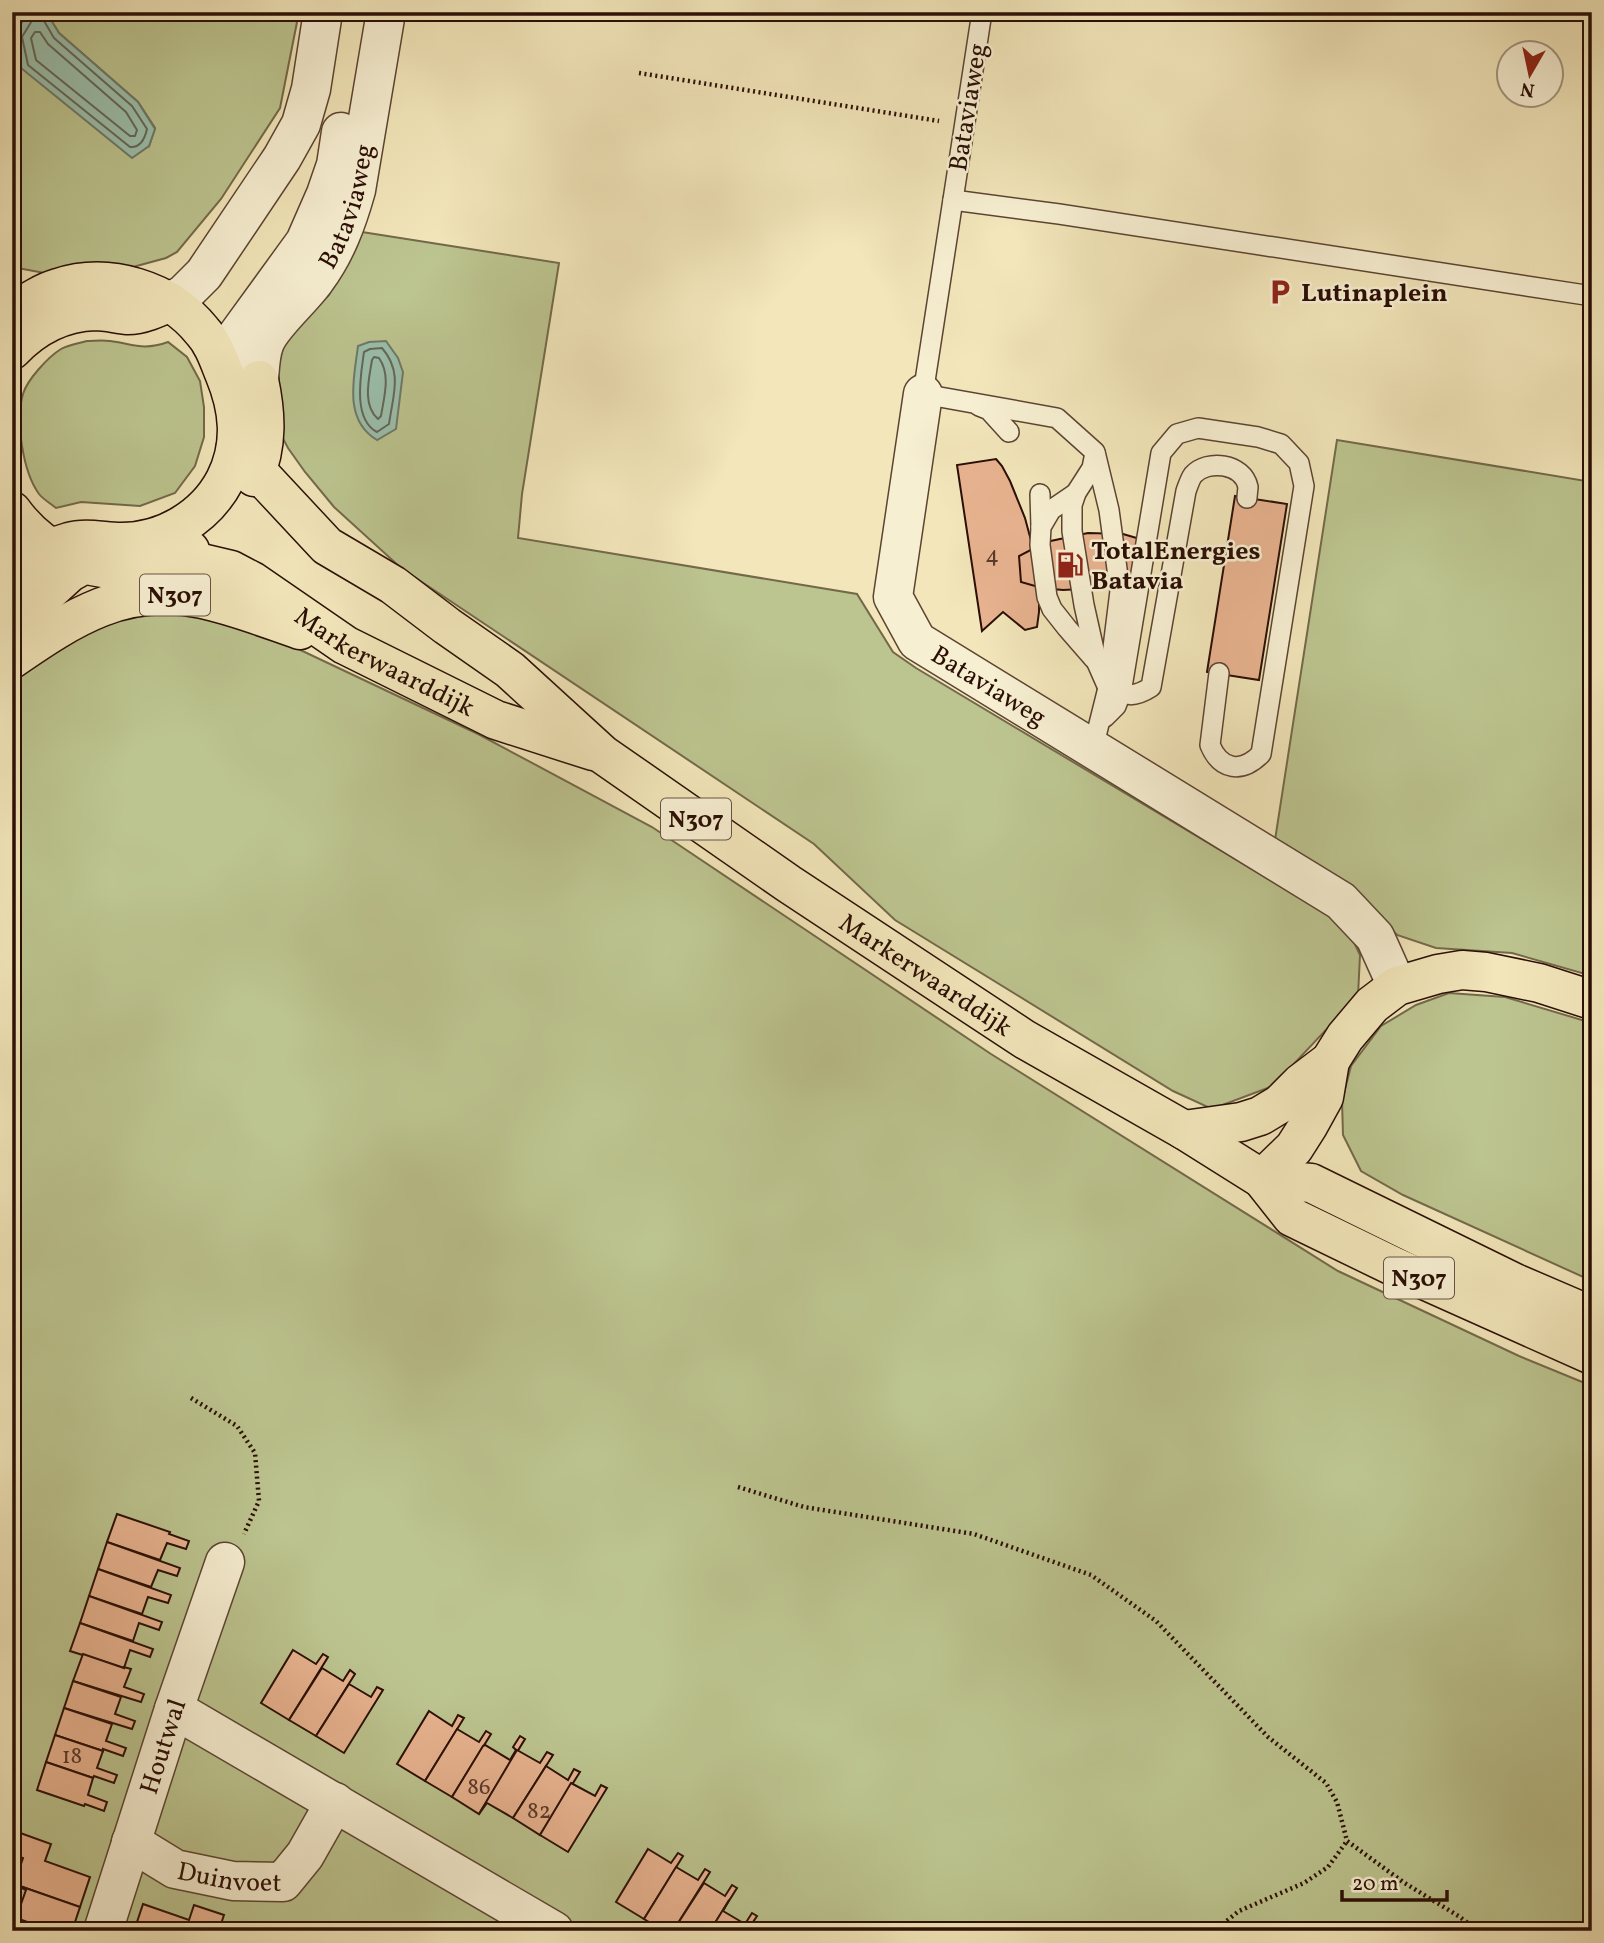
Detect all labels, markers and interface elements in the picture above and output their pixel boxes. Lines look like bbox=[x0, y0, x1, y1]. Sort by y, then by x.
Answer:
north arrow bbox=[1496, 38, 1566, 108]
street label: Bataviaweg bbox=[941, 41, 997, 174]
text: N bbox=[1519, 75, 1537, 103]
street label: Bataviaweg bbox=[311, 141, 383, 276]
place label: Lutinaplein bbox=[1301, 276, 1448, 312]
parking icon: Lutinaplein bbox=[1265, 277, 1295, 307]
place label: TotalEnergies Batavia bbox=[1091, 534, 1260, 600]
house number: 4 bbox=[985, 540, 999, 572]
fuel station icon: TotalEnergies Batavia bbox=[1055, 550, 1085, 580]
road number: N307 bbox=[140, 574, 210, 616]
street label: Markerwaarddijk bbox=[286, 599, 480, 727]
street label: Bataviaweg bbox=[924, 638, 1053, 736]
road number: N307 bbox=[661, 798, 731, 840]
street label: Markerwaarddijk bbox=[831, 906, 1018, 1046]
road number: N307 bbox=[1384, 1258, 1454, 1298]
street label: Houtwal bbox=[132, 1694, 196, 1799]
house number: 18 bbox=[62, 1741, 82, 1773]
house number: 86 bbox=[467, 1772, 491, 1804]
house number: 82 bbox=[527, 1796, 551, 1828]
street label: Duinvoet bbox=[174, 1854, 282, 1902]
scale bar bbox=[1342, 1859, 1446, 1903]
text: 20 m bbox=[1352, 1870, 1398, 1899]

